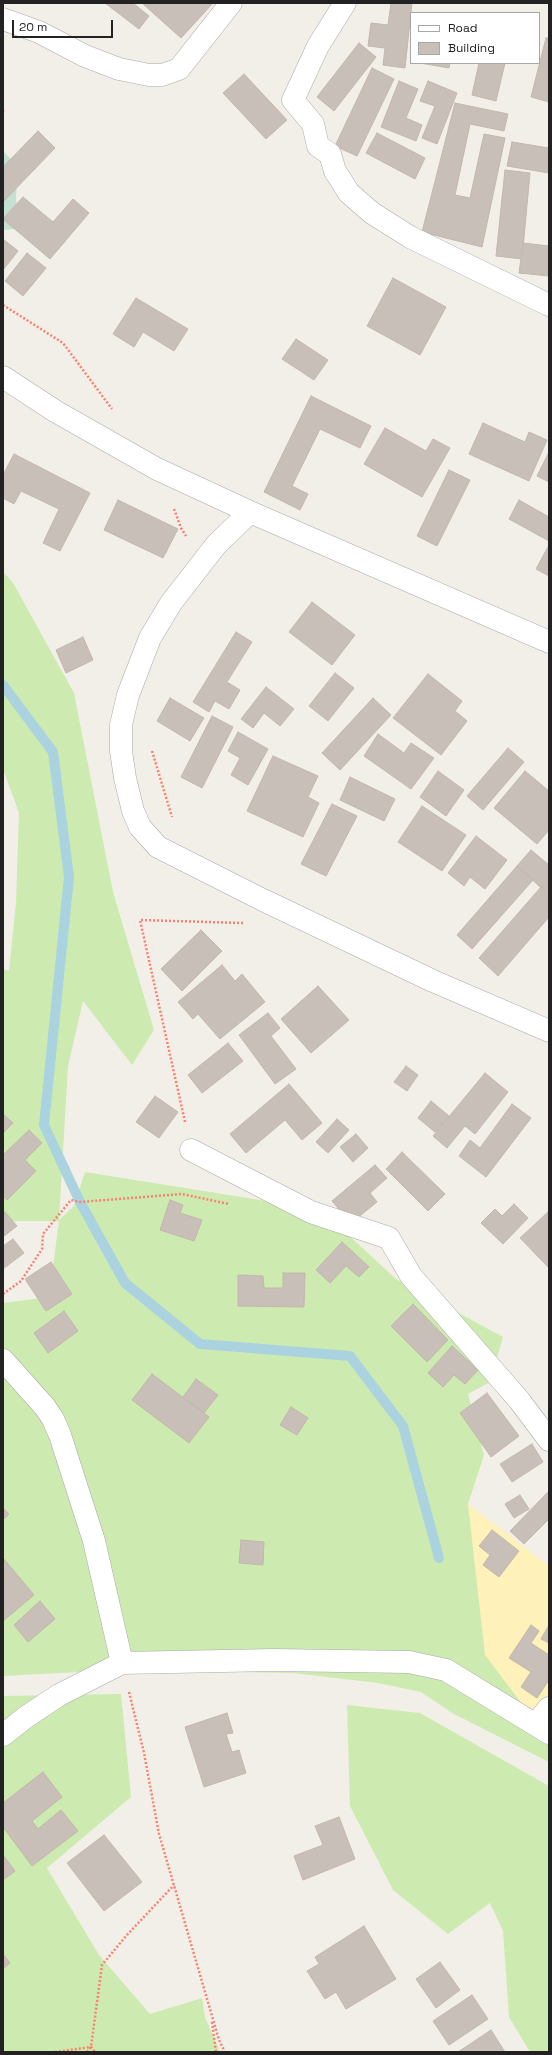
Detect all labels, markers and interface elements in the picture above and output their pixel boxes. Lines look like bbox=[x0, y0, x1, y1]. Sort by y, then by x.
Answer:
scale bar bbox=[14, 12, 115, 38]
legend bbox=[410, 12, 540, 64]
text: 20 m bbox=[19, 19, 47, 35]
text: Road bbox=[448, 20, 477, 36]
text: Building bbox=[448, 40, 495, 56]

